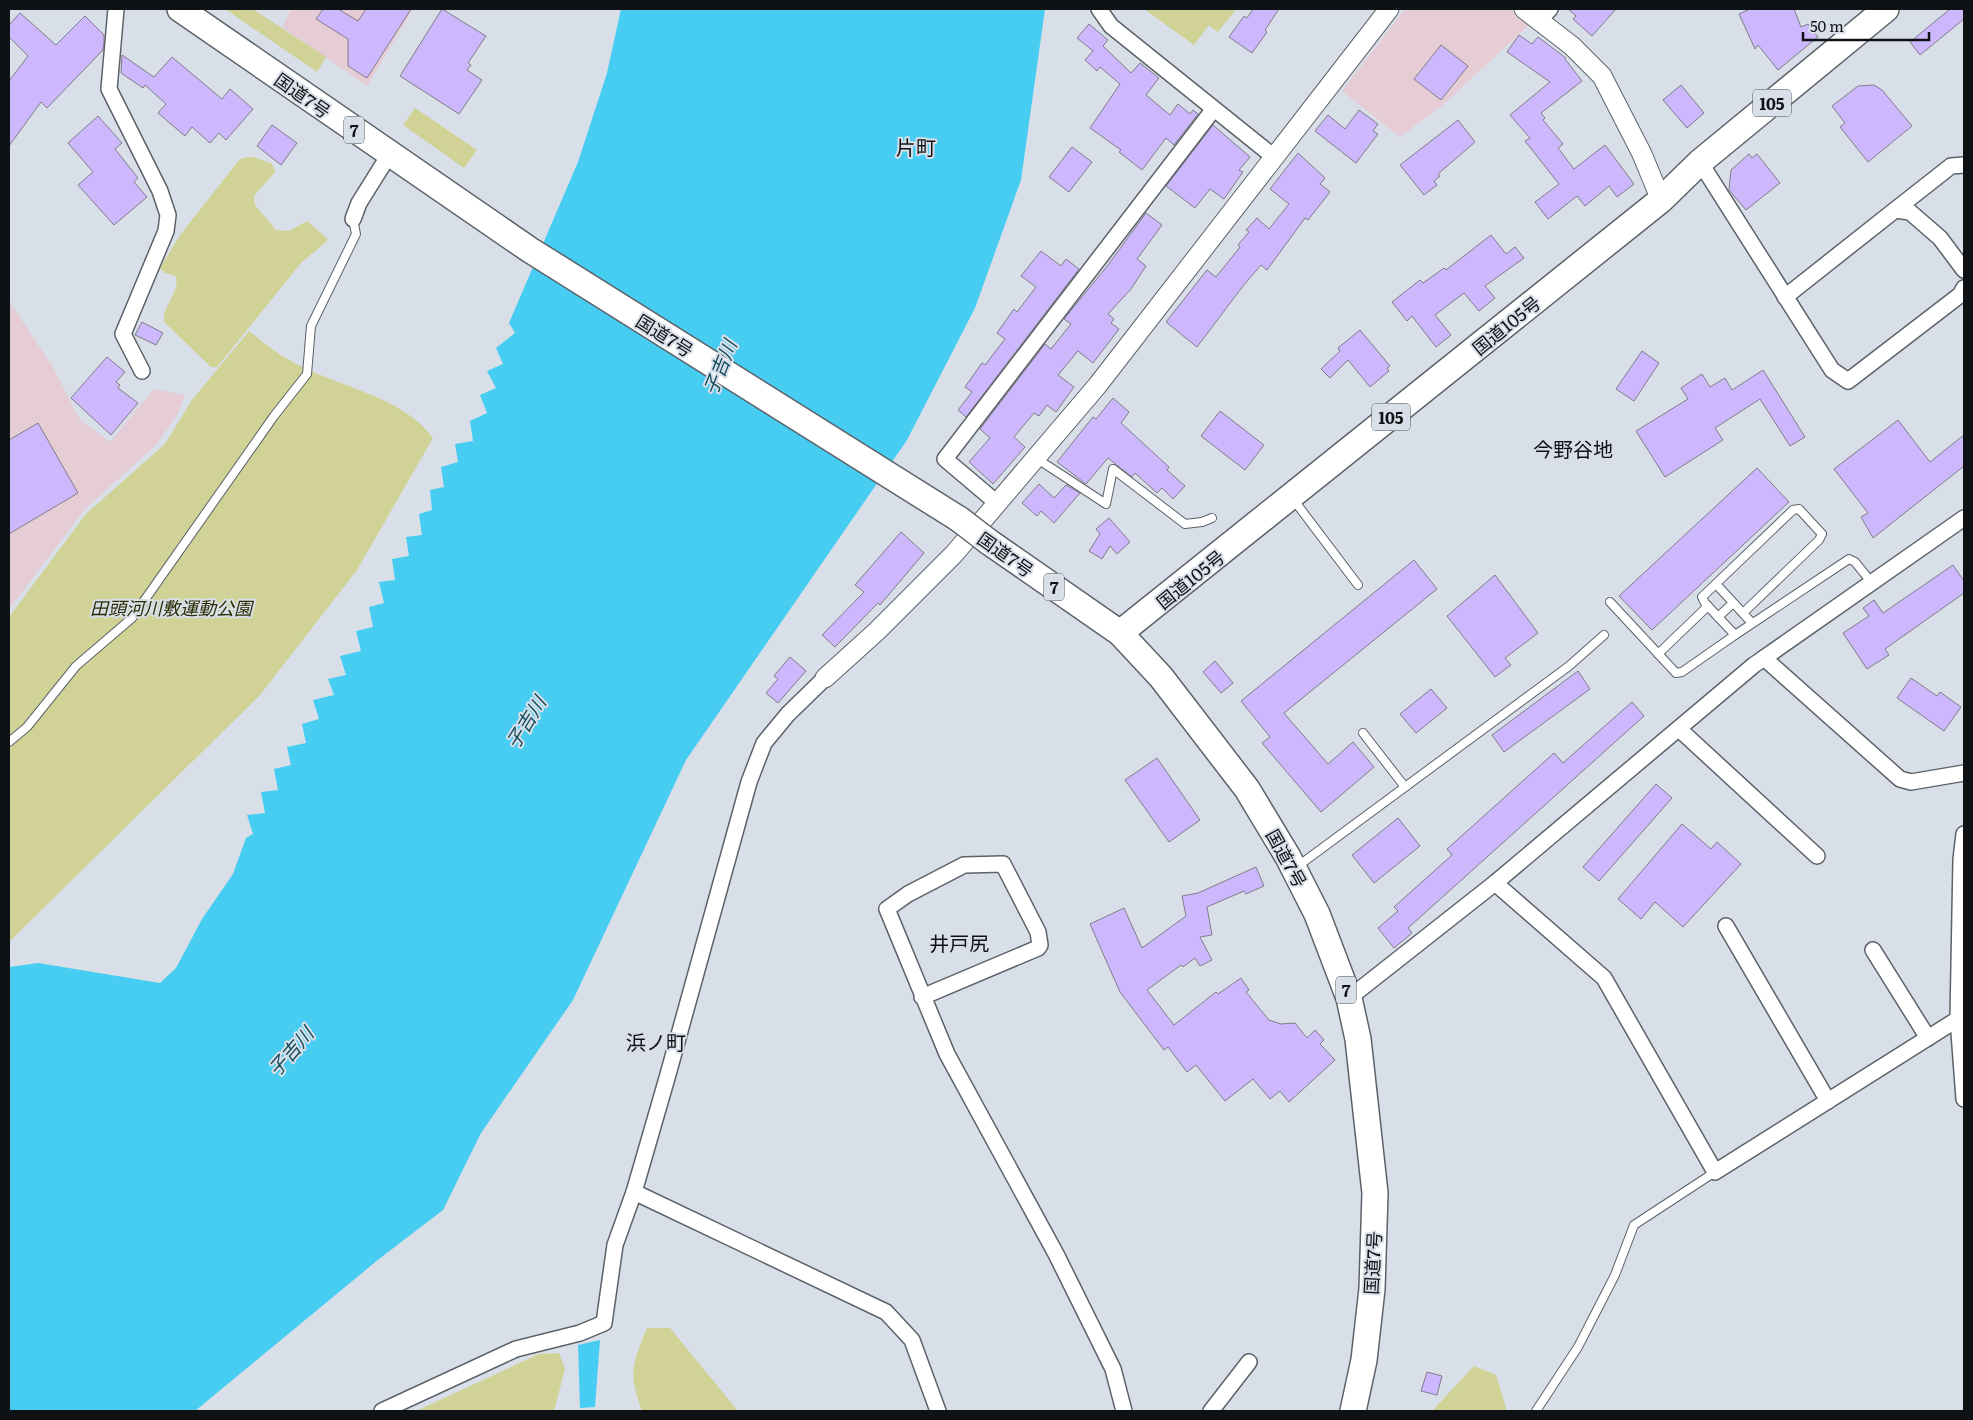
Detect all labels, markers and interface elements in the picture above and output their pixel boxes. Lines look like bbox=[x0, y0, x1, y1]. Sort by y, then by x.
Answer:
scale bar bbox=[1803, 10, 1929, 42]
text: 50 m bbox=[1810, 14, 1844, 37]
street label: 国道7号 bbox=[269, 66, 337, 124]
road number: 105 bbox=[1753, 90, 1791, 116]
road number: 7 bbox=[344, 116, 364, 144]
district label: 片町 bbox=[896, 131, 936, 161]
street label: 国道105号 bbox=[1466, 289, 1546, 361]
street label: 国道7号 bbox=[631, 307, 699, 363]
water label: 子吉川 bbox=[695, 333, 743, 399]
road number: 105 bbox=[1372, 404, 1410, 431]
district label: 今野谷地 bbox=[1533, 433, 1613, 463]
street label: 国道7号 bbox=[972, 525, 1040, 583]
street label: 国道105号 bbox=[1150, 543, 1230, 615]
road number: 7 bbox=[1044, 574, 1064, 600]
park label: 田頭河川敷運動公園 bbox=[90, 594, 255, 621]
water label: 子吉川 bbox=[498, 689, 553, 754]
street label: 国道7号 bbox=[1260, 824, 1314, 892]
district label: 井戸尻 bbox=[929, 927, 989, 957]
road number: 7 bbox=[1336, 976, 1356, 1004]
water label: 子吉川 bbox=[261, 1019, 321, 1082]
district label: 浜ノ町 bbox=[626, 1026, 686, 1056]
street label: 国道7号 bbox=[1357, 1231, 1387, 1295]

